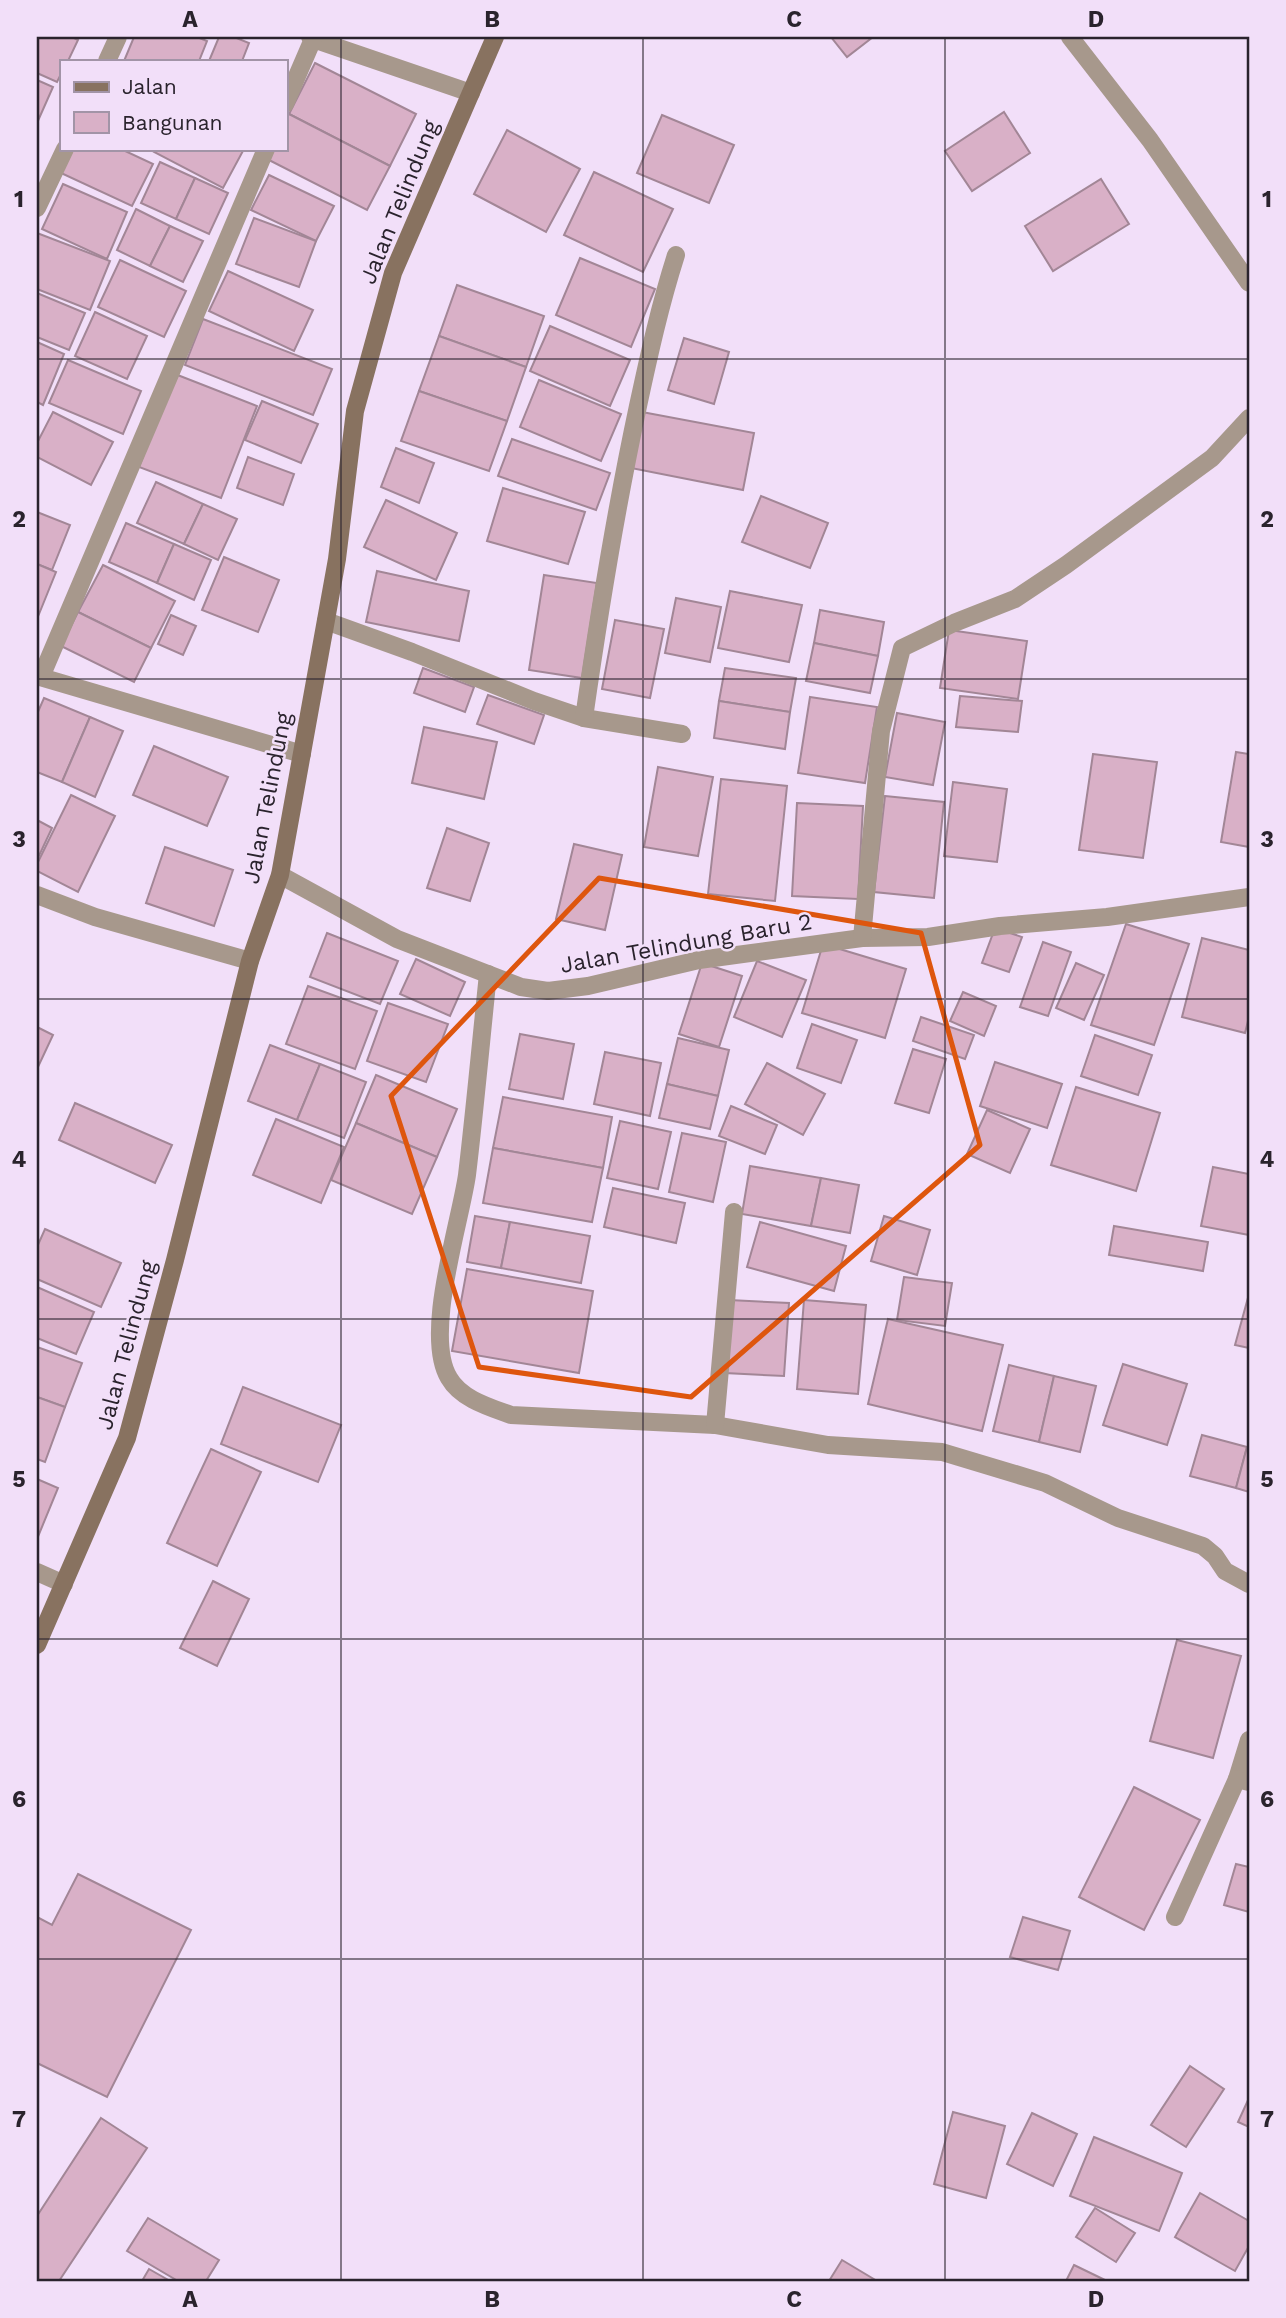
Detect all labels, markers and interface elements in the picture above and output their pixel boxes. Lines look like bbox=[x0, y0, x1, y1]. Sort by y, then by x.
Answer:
text: A bbox=[182, 6, 198, 33]
text: B bbox=[484, 6, 500, 33]
text: C bbox=[786, 6, 802, 33]
text: D bbox=[1088, 6, 1104, 33]
legend bbox=[60, 60, 287, 150]
text: Jalan bbox=[122, 74, 177, 99]
text: Bangunan bbox=[122, 110, 223, 135]
street label: Jalan Telindung bbox=[354, 116, 445, 288]
text: 1 bbox=[14, 186, 24, 213]
text: 1 bbox=[1262, 186, 1272, 213]
text: 2 bbox=[12, 506, 26, 533]
text: 2 bbox=[1260, 506, 1274, 533]
street label: Jalan Telindung bbox=[238, 709, 298, 886]
text: 3 bbox=[12, 826, 26, 853]
text: 3 bbox=[1260, 826, 1274, 853]
street label: Jalan Telindung Baru 2 bbox=[558, 908, 814, 979]
text: 4 bbox=[12, 1146, 27, 1173]
text: 4 bbox=[1260, 1146, 1275, 1173]
street label: Jalan Telindung bbox=[91, 1257, 162, 1433]
text: 5 bbox=[12, 1466, 26, 1493]
text: 5 bbox=[1260, 1466, 1274, 1493]
text: 6 bbox=[12, 1786, 26, 1813]
text: 6 bbox=[1260, 1786, 1274, 1813]
text: 7 bbox=[12, 2106, 26, 2133]
text: 7 bbox=[1260, 2106, 1274, 2133]
text: A bbox=[182, 2286, 198, 2313]
text: B bbox=[484, 2286, 500, 2313]
text: C bbox=[786, 2286, 802, 2313]
text: D bbox=[1088, 2286, 1104, 2313]

